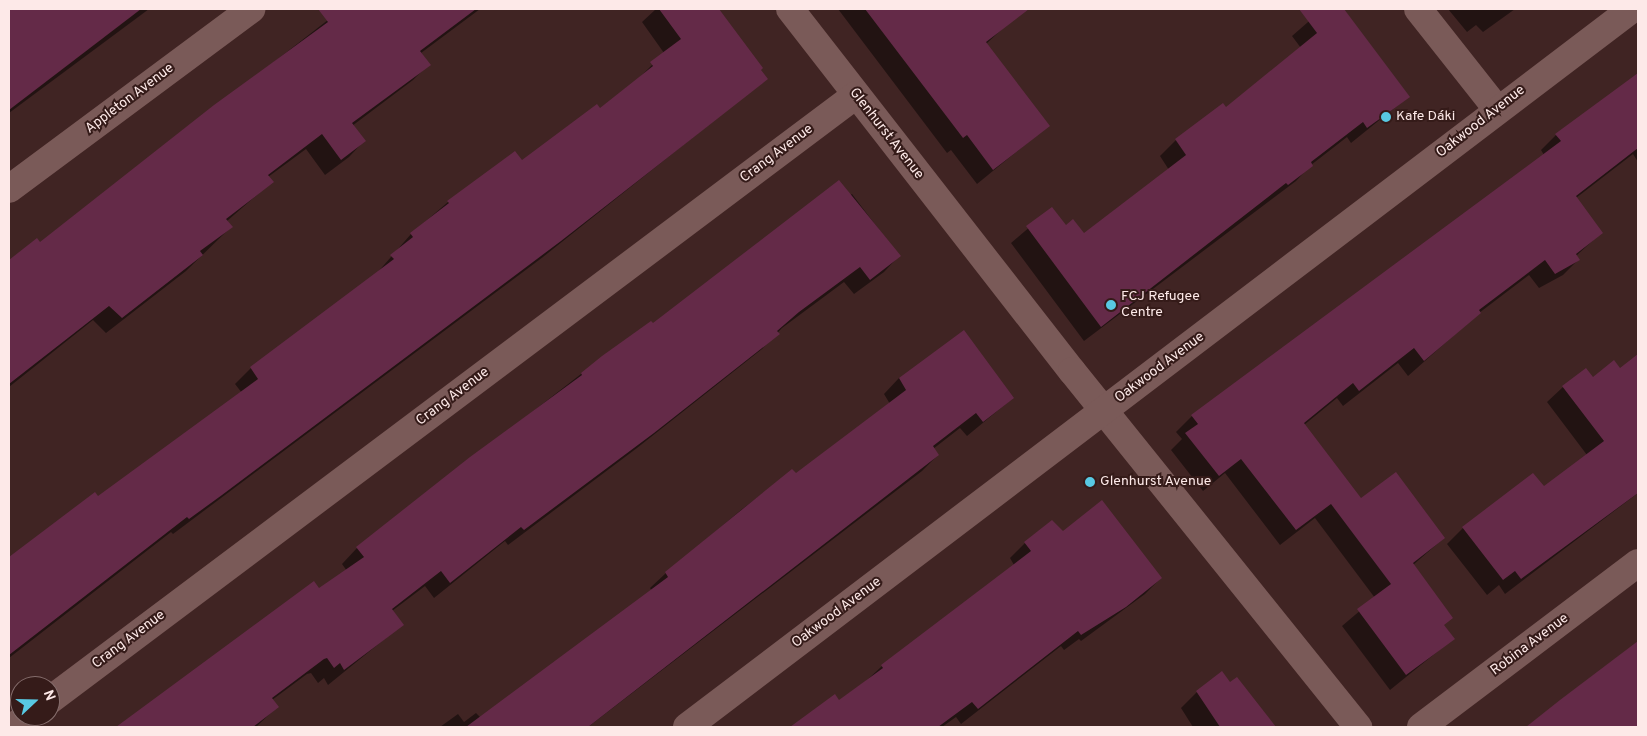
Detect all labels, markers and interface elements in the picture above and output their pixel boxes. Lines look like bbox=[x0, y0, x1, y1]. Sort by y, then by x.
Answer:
street label: Appleton Avenue bbox=[82, 60, 178, 138]
street label: Oakwood Avenue bbox=[1433, 82, 1529, 162]
street label: Glenhurst Avenue bbox=[845, 85, 927, 183]
place label: Kafe Dáki bbox=[1396, 109, 1455, 125]
marker: Kafe Dáki bbox=[1380, 111, 1392, 123]
street label: Crang Avenue bbox=[737, 121, 817, 187]
place label: FCJ Refugee Centre bbox=[1121, 289, 1200, 322]
marker: FCJ Refugee Centre bbox=[1105, 299, 1117, 311]
street label: Oakwood Avenue bbox=[1112, 329, 1208, 407]
street label: Crang Avenue bbox=[413, 364, 493, 430]
place label: Glenhurst Avenue bbox=[1100, 474, 1212, 490]
marker: Glenhurst Avenue bbox=[1084, 476, 1096, 488]
street label: Oakwood Avenue bbox=[789, 574, 885, 652]
street label: Crang Avenue bbox=[89, 607, 169, 673]
street label: Robina Avenue bbox=[1488, 610, 1572, 680]
north arrow bbox=[10, 676, 60, 726]
text: N bbox=[39, 688, 58, 704]

